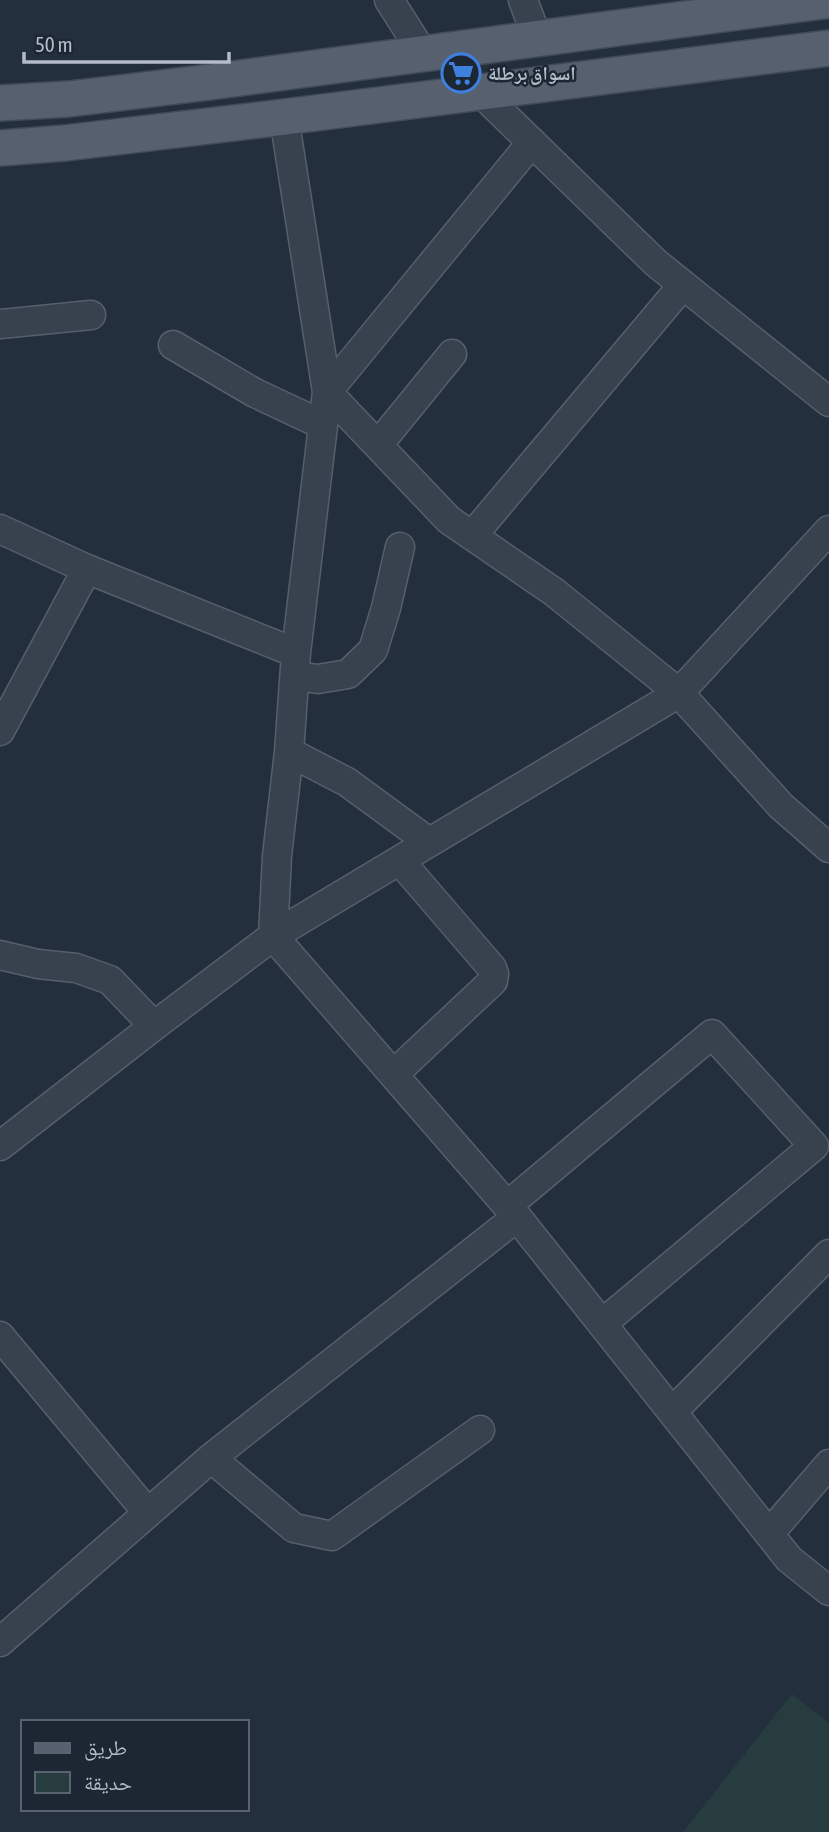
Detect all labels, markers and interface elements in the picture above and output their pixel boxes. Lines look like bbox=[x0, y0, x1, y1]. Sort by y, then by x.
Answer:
scale bar bbox=[24, 21, 229, 65]
text: 50 m bbox=[35, 32, 73, 56]
supermarket icon: اسواق برطلة bbox=[440, 52, 482, 94]
place label: اسواق برطلة bbox=[488, 62, 576, 85]
legend bbox=[21, 1720, 248, 1811]
text: طريق bbox=[84, 1735, 127, 1761]
text: حديقة bbox=[84, 1770, 132, 1794]

